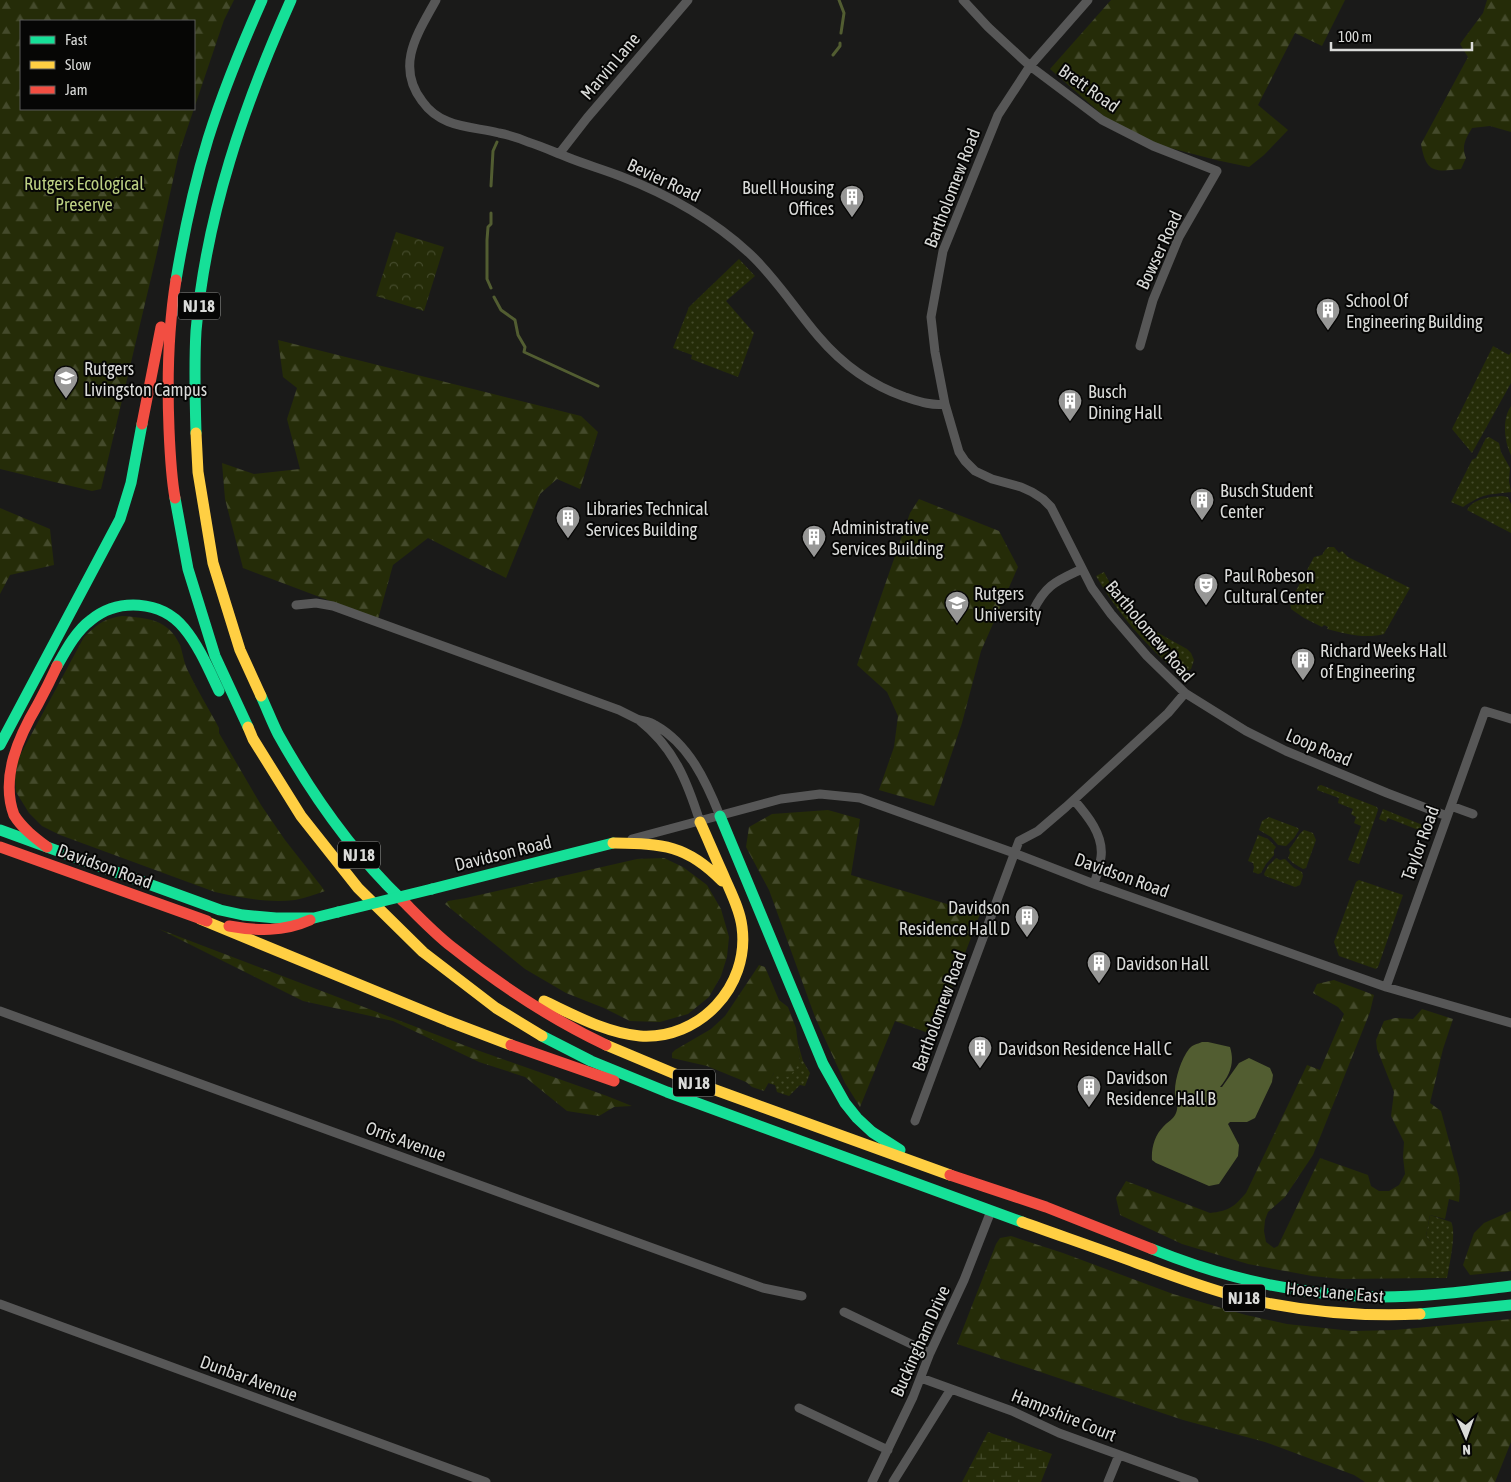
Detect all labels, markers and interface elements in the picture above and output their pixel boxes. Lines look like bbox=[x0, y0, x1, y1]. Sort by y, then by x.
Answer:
legend bbox=[20, 20, 195, 110]
scale bar bbox=[1331, 20, 1472, 52]
street label: Marvin Lane bbox=[576, 28, 644, 104]
text: 100 m bbox=[1338, 28, 1372, 45]
text: Fast bbox=[65, 31, 87, 48]
text: Slow bbox=[65, 56, 91, 73]
street label: Brett Road bbox=[1055, 60, 1123, 116]
text: Jam bbox=[65, 81, 88, 98]
street label: Bartholomew Road bbox=[920, 125, 984, 251]
street label: Bevier Road bbox=[624, 154, 704, 206]
park label: Rutgers Ecological Preserve bbox=[24, 173, 144, 215]
place label: Buell Housing Offices bbox=[742, 177, 834, 219]
building icon: Buell Housing Offices bbox=[839, 184, 865, 218]
street label: Bowser Road bbox=[1132, 207, 1186, 293]
place label: School Of Engineering Building bbox=[1346, 290, 1483, 332]
road number: NJ 18 bbox=[178, 292, 220, 320]
building icon: School Of Engineering Building bbox=[1315, 297, 1341, 331]
place label: Rutgers Livingston Campus bbox=[84, 358, 207, 400]
school or university icon: Rutgers Livingston Campus bbox=[53, 365, 79, 399]
place label: Busch Dining Hall bbox=[1088, 381, 1163, 423]
building icon: Busch Dining Hall bbox=[1057, 388, 1083, 422]
place label: Busch Student Center bbox=[1220, 480, 1314, 522]
building icon: Busch Student Center bbox=[1189, 487, 1215, 521]
place label: Libraries Technical Services Building bbox=[586, 498, 709, 540]
building icon: Libraries Technical Services Building bbox=[555, 505, 581, 539]
place label: Administrative Services Building bbox=[832, 517, 944, 559]
building icon: Administrative Services Building bbox=[801, 524, 827, 558]
place label: Paul Robeson Cultural Center bbox=[1224, 565, 1324, 607]
theatre icon: Paul Robeson Cultural Center bbox=[1193, 572, 1219, 606]
street label: Bartholomew Road bbox=[1101, 576, 1199, 686]
place label: Rutgers University bbox=[974, 583, 1041, 625]
school or university icon: Rutgers University bbox=[944, 590, 970, 624]
place label: Richard Weeks Hall of Engineering bbox=[1320, 640, 1447, 682]
building icon: Richard Weeks Hall of Engineering bbox=[1290, 647, 1316, 681]
street label: Loop Road bbox=[1283, 724, 1355, 770]
street label: Taylor Road bbox=[1397, 803, 1443, 883]
street label: Davidson Road bbox=[452, 831, 554, 875]
street label: Davidson Road bbox=[55, 839, 155, 893]
road number: NJ 18 bbox=[338, 842, 380, 868]
street label: Davidson Road bbox=[1072, 848, 1172, 902]
place label: Davidson Residence Hall D bbox=[899, 897, 1010, 939]
building icon: Davidson Residence Hall D bbox=[1014, 904, 1040, 938]
street label: Bartholomew Road bbox=[908, 948, 970, 1074]
building icon: Davidson Hall bbox=[1086, 950, 1112, 984]
place label: Davidson Hall bbox=[1116, 953, 1209, 974]
building icon: Davidson Residence Hall C bbox=[967, 1035, 993, 1069]
place label: Davidson Residence Hall C bbox=[998, 1038, 1172, 1059]
place label: Davidson Residence Hall B bbox=[1106, 1067, 1216, 1109]
road number: NJ 18 bbox=[673, 1070, 715, 1096]
building icon: Davidson Residence Hall B bbox=[1076, 1074, 1102, 1108]
street label: Orris Avenue bbox=[363, 1117, 449, 1165]
street label: Hoes Lane East bbox=[1285, 1277, 1385, 1307]
street label: Buckingham Drive bbox=[886, 1282, 954, 1400]
road number: NJ 18 bbox=[1223, 1285, 1265, 1312]
street label: Dunbar Avenue bbox=[197, 1351, 301, 1405]
street label: Hampshire Court bbox=[1009, 1384, 1119, 1446]
north arrow bbox=[1441, 1412, 1491, 1462]
text: N bbox=[1462, 1442, 1471, 1458]

